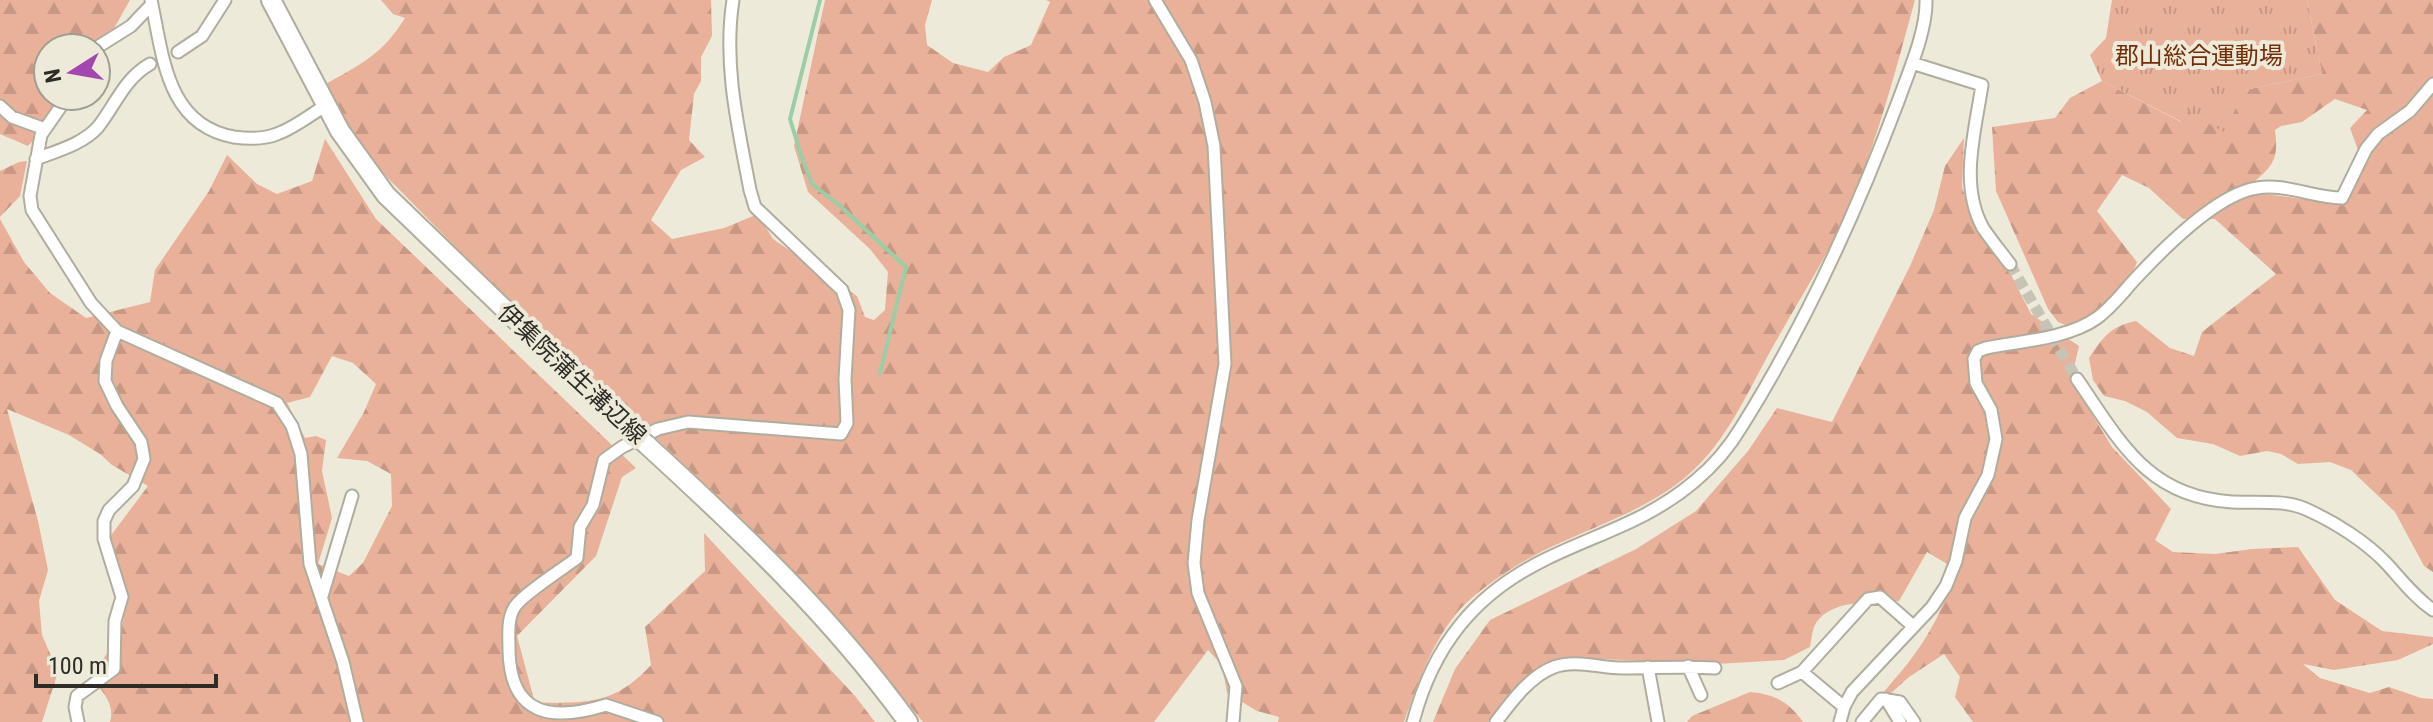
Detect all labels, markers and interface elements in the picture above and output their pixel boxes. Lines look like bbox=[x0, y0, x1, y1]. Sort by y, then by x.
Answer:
north arrow bbox=[32, 32, 112, 112]
park label: 郡山総合運動場 bbox=[2115, 42, 2283, 70]
text: N bbox=[39, 67, 66, 85]
street label: 伊集院蒲生溝辺線 bbox=[492, 298, 652, 450]
scale bar bbox=[36, 638, 216, 688]
text: 100 m bbox=[48, 652, 107, 680]

